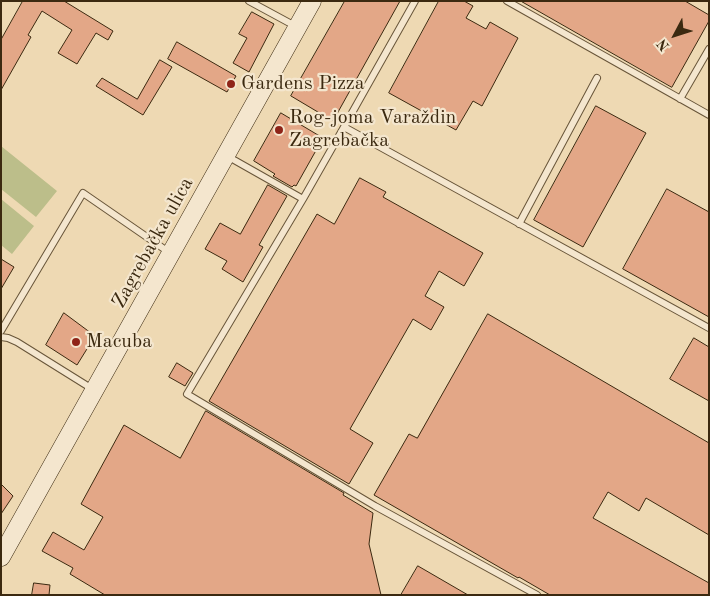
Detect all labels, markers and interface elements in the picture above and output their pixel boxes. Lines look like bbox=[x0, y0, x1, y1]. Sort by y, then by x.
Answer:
north arrow bbox=[650, 10, 700, 60]
text: N bbox=[655, 36, 672, 53]
place label: Gardens Pizza bbox=[241, 72, 365, 96]
marker: Gardens Pizza bbox=[225, 78, 237, 90]
place label: Rog-joma Varaždin Zagrebačka bbox=[289, 106, 456, 153]
marker: Rog-joma Varaždin Zagrebačka bbox=[273, 124, 285, 136]
street label: Zagrebačka ulica bbox=[107, 173, 199, 313]
place label: Macuba bbox=[86, 330, 152, 354]
marker: Macuba bbox=[70, 336, 82, 348]

